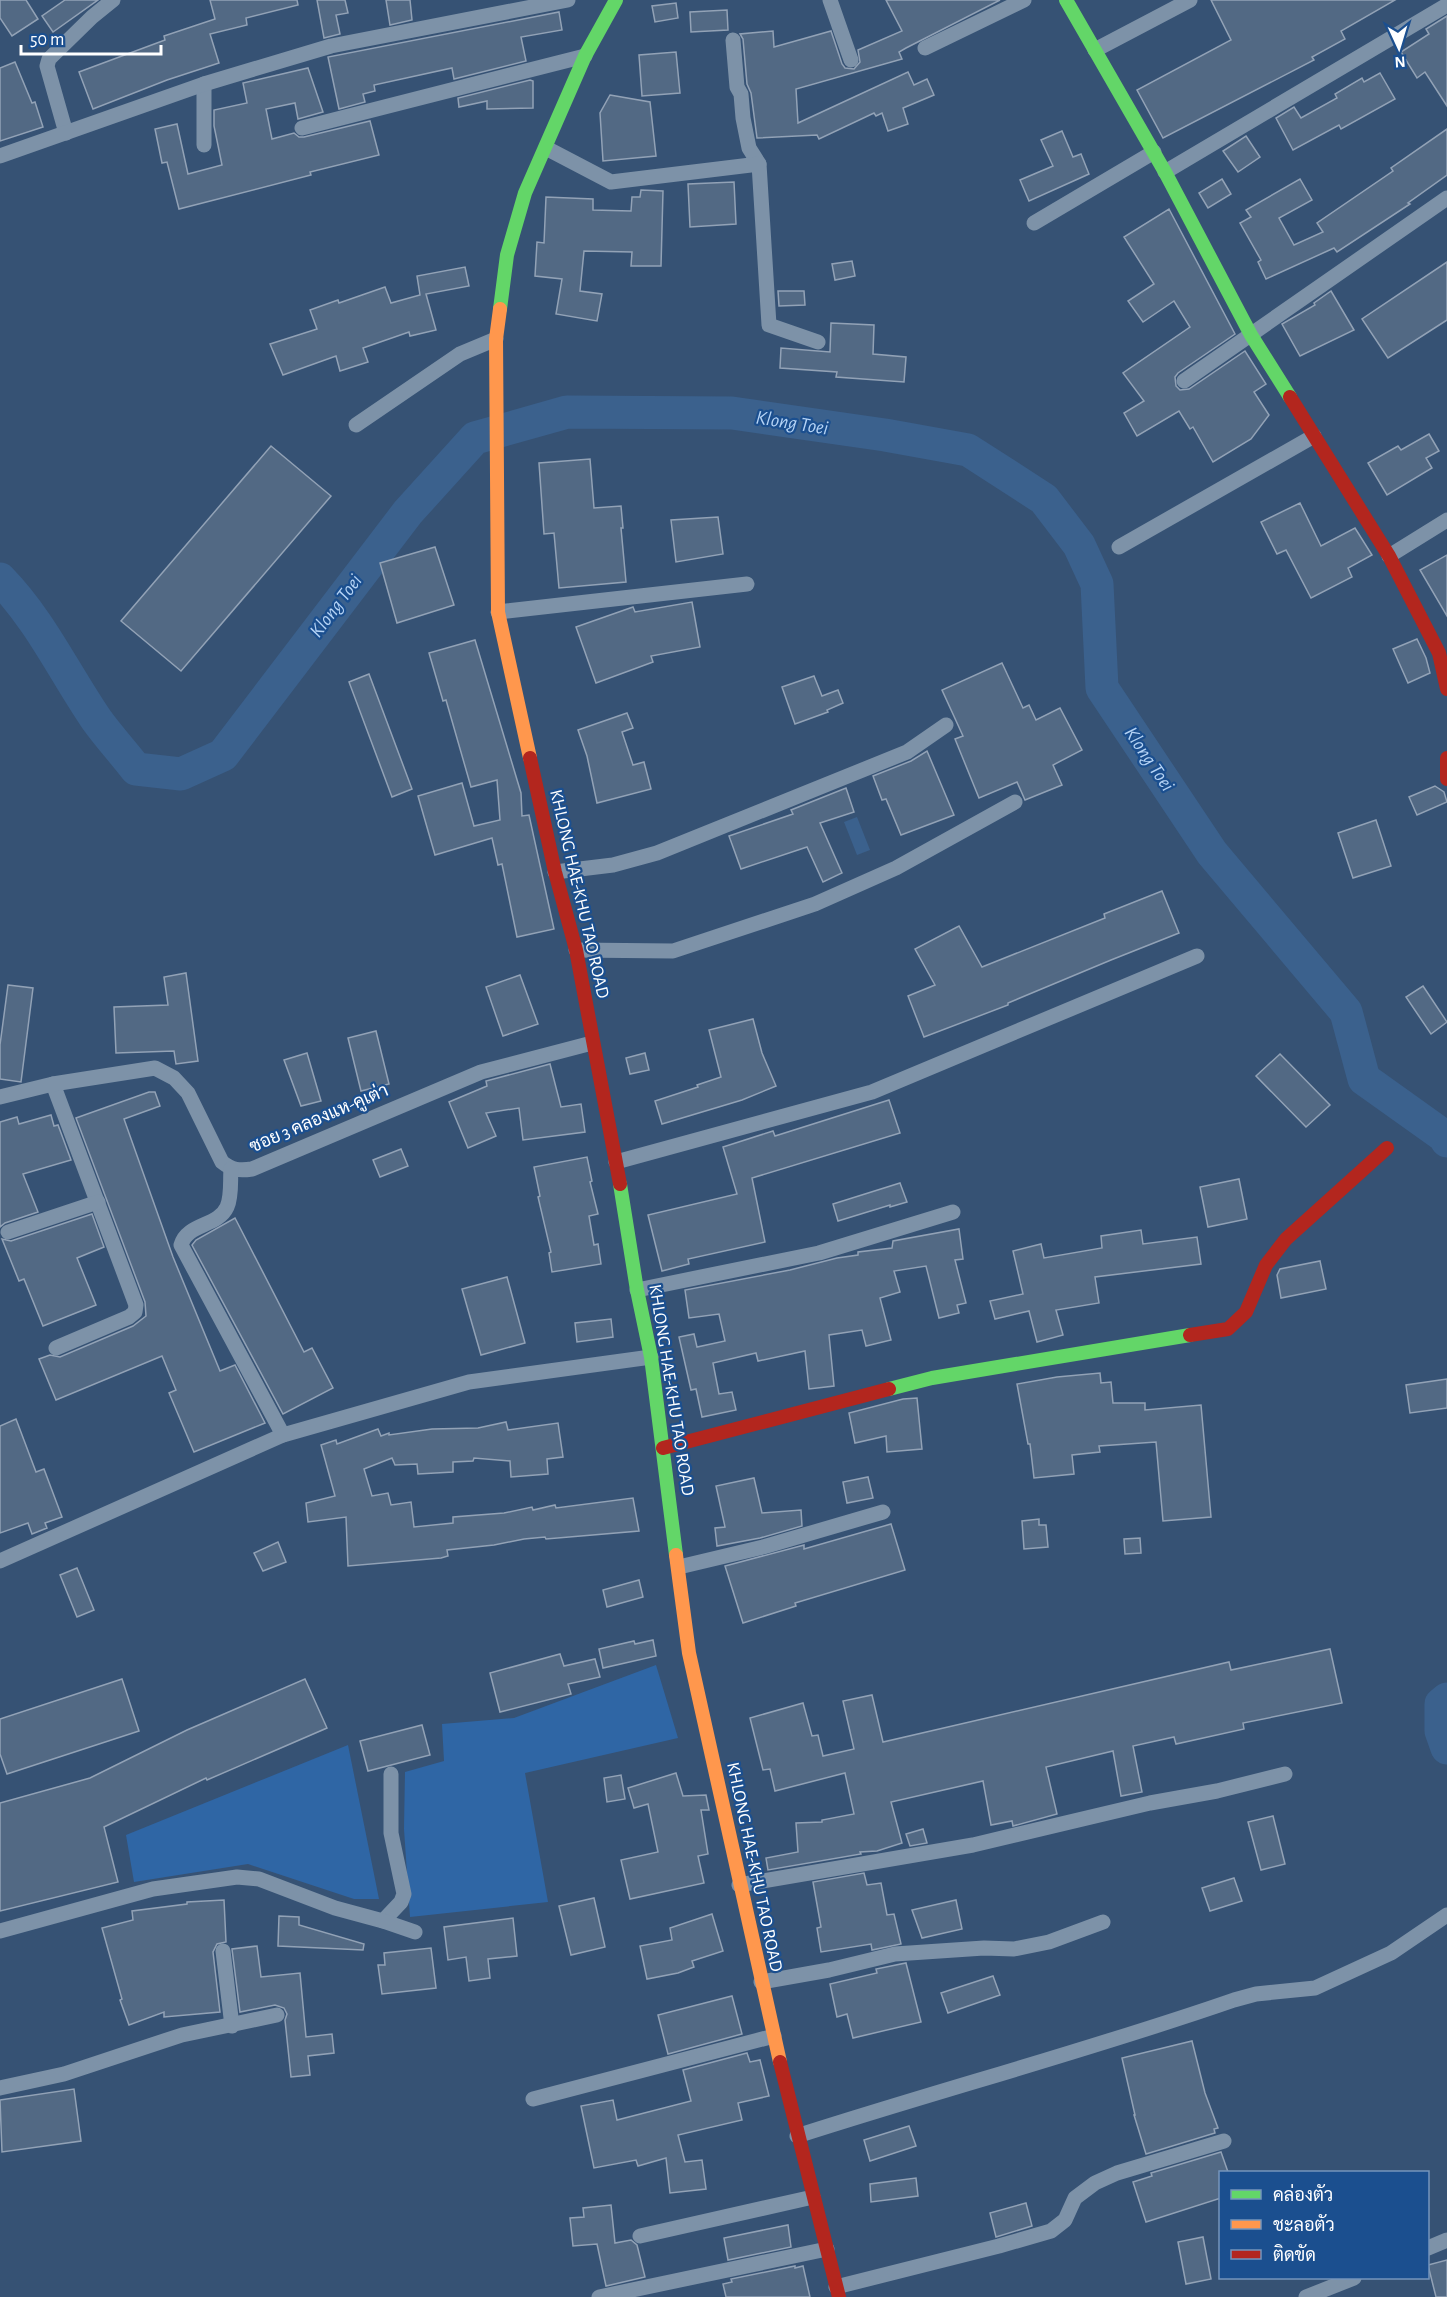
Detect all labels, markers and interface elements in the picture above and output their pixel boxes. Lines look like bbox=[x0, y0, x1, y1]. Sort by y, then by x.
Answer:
scale bar bbox=[21, 18, 160, 56]
north arrow bbox=[1369, 18, 1429, 78]
text: 50 m bbox=[30, 31, 64, 49]
text: N bbox=[1394, 54, 1406, 70]
water label: Klong Toei bbox=[754, 407, 830, 439]
water label: Klong Toei bbox=[306, 571, 366, 641]
water label: Klong Toei bbox=[1120, 723, 1178, 795]
street label: KHLONG HAE-KHU TAO ROAD bbox=[546, 788, 612, 1000]
street label: ซอย 3 คลองแห-คูเต่า bbox=[245, 1078, 392, 1159]
street label: KHLONG HAE-KHU TAO ROAD bbox=[645, 1283, 697, 1497]
street label: KHLONG HAE-KHU TAO ROAD bbox=[723, 1761, 785, 1973]
legend bbox=[1219, 2171, 1429, 2279]
text: คล่องตัว bbox=[1273, 2183, 1333, 2205]
text: ชะลอตัว bbox=[1273, 2214, 1335, 2235]
text: ติดขัด bbox=[1273, 2244, 1316, 2265]

